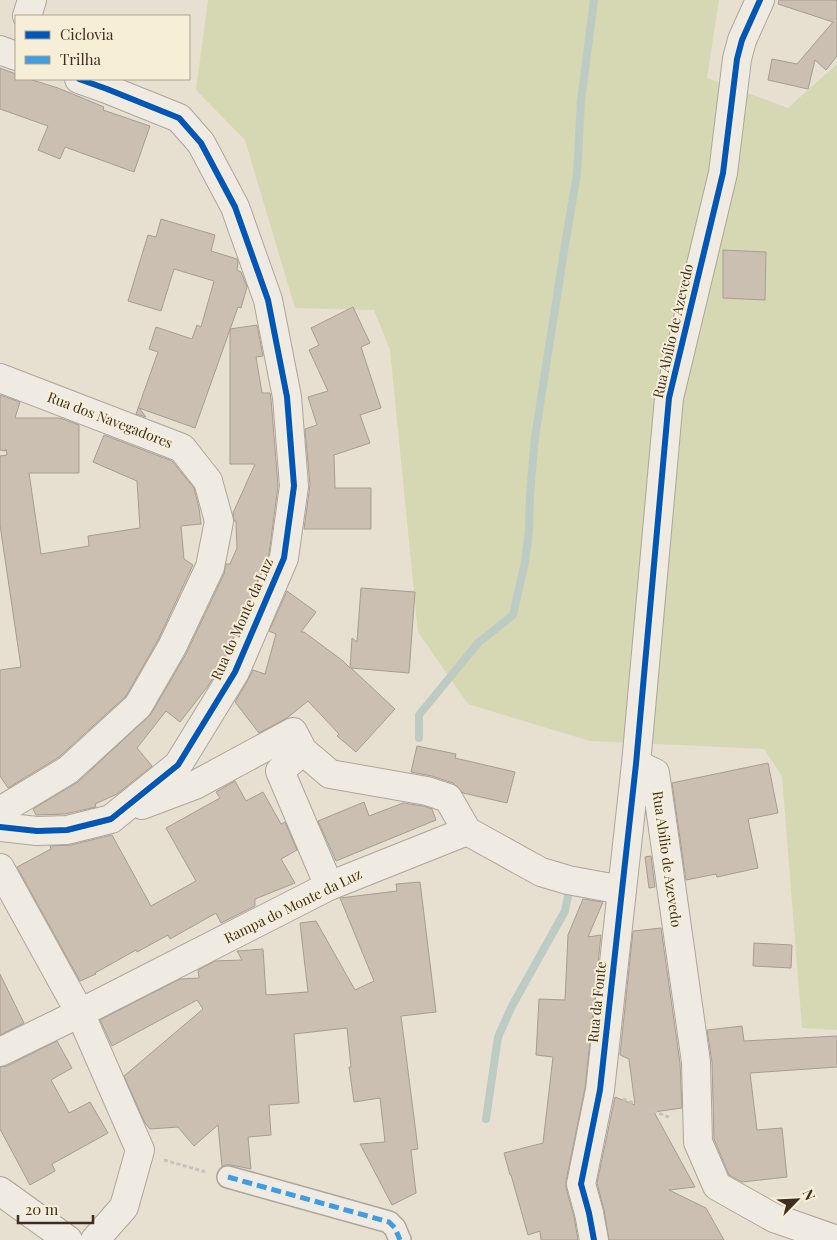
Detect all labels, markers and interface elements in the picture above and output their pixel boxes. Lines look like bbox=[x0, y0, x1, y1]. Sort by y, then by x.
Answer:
legend bbox=[15, 15, 190, 80]
text: Ciclovia bbox=[60, 24, 114, 44]
text: Trilha bbox=[60, 49, 101, 69]
street label: Rua Abílio de Azevedo bbox=[648, 261, 697, 400]
street label: Rua dos Navegadores bbox=[45, 387, 176, 452]
street label: Rua do Monte da Luz bbox=[206, 554, 277, 683]
street label: Rua Abílio de Azevedo bbox=[649, 790, 687, 929]
street label: Rampa do Monte da Luz bbox=[221, 864, 365, 947]
street label: Rua da Fonte bbox=[583, 960, 610, 1044]
north arrow bbox=[772, 1175, 822, 1225]
text: N bbox=[799, 1186, 820, 1203]
scale bar bbox=[18, 1192, 92, 1224]
text: 20 m bbox=[25, 1199, 59, 1219]

